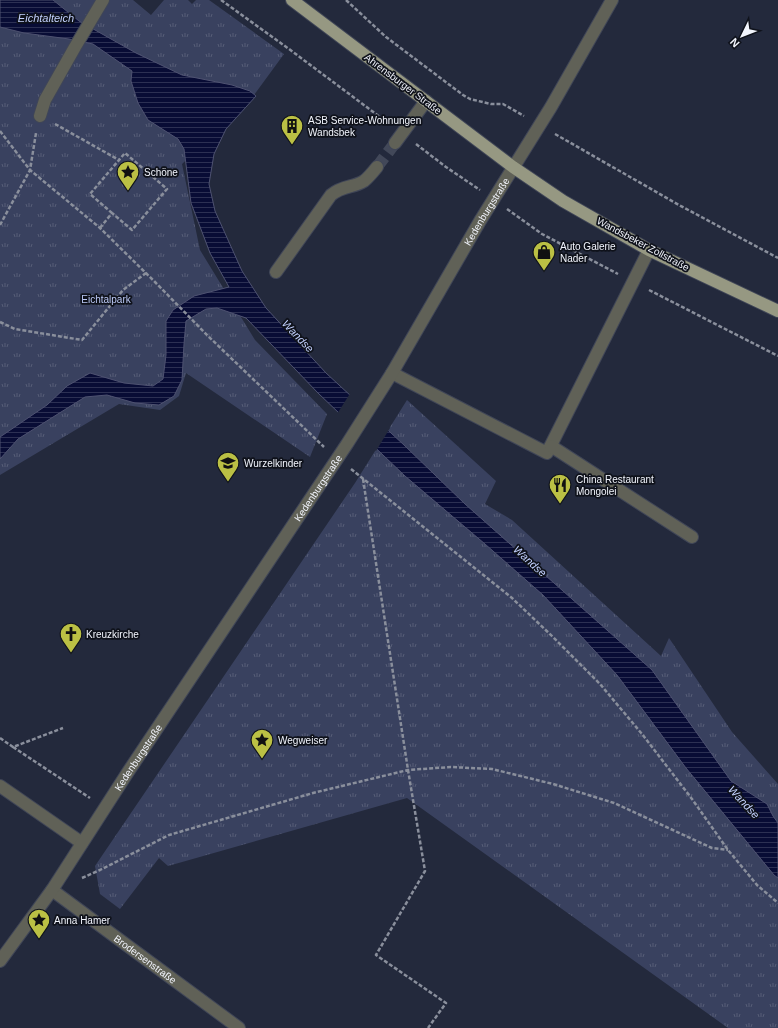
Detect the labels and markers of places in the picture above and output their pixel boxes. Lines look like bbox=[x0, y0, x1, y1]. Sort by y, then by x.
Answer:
building icon: ASB Service-Wohnungen Wandsbek bbox=[279, 113, 305, 146]
place label: ASB Service-Wohnungen Wandsbek bbox=[308, 115, 421, 138]
place icon: Schöne bbox=[115, 159, 141, 192]
place label: Schöne bbox=[144, 167, 178, 178]
shop icon: Auto Galerie Nader bbox=[531, 239, 557, 272]
place label: Auto Galerie Nader bbox=[560, 241, 616, 264]
school or university icon: Wurzelkinder bbox=[215, 450, 241, 483]
place label: Wurzelkinder bbox=[244, 458, 303, 469]
restaurant icon: China Restaurant Mongolei bbox=[547, 472, 573, 505]
place label: China Restaurant Mongolei bbox=[576, 474, 654, 497]
church icon: Kreuzkirche bbox=[58, 621, 84, 654]
place label: Kreuzkirche bbox=[86, 629, 139, 640]
place icon: Wegweiser bbox=[249, 727, 275, 760]
place label: Wegweiser bbox=[278, 735, 328, 746]
place icon: Anna Hamer bbox=[26, 907, 52, 940]
place label: Anna Hamer bbox=[54, 915, 111, 926]

